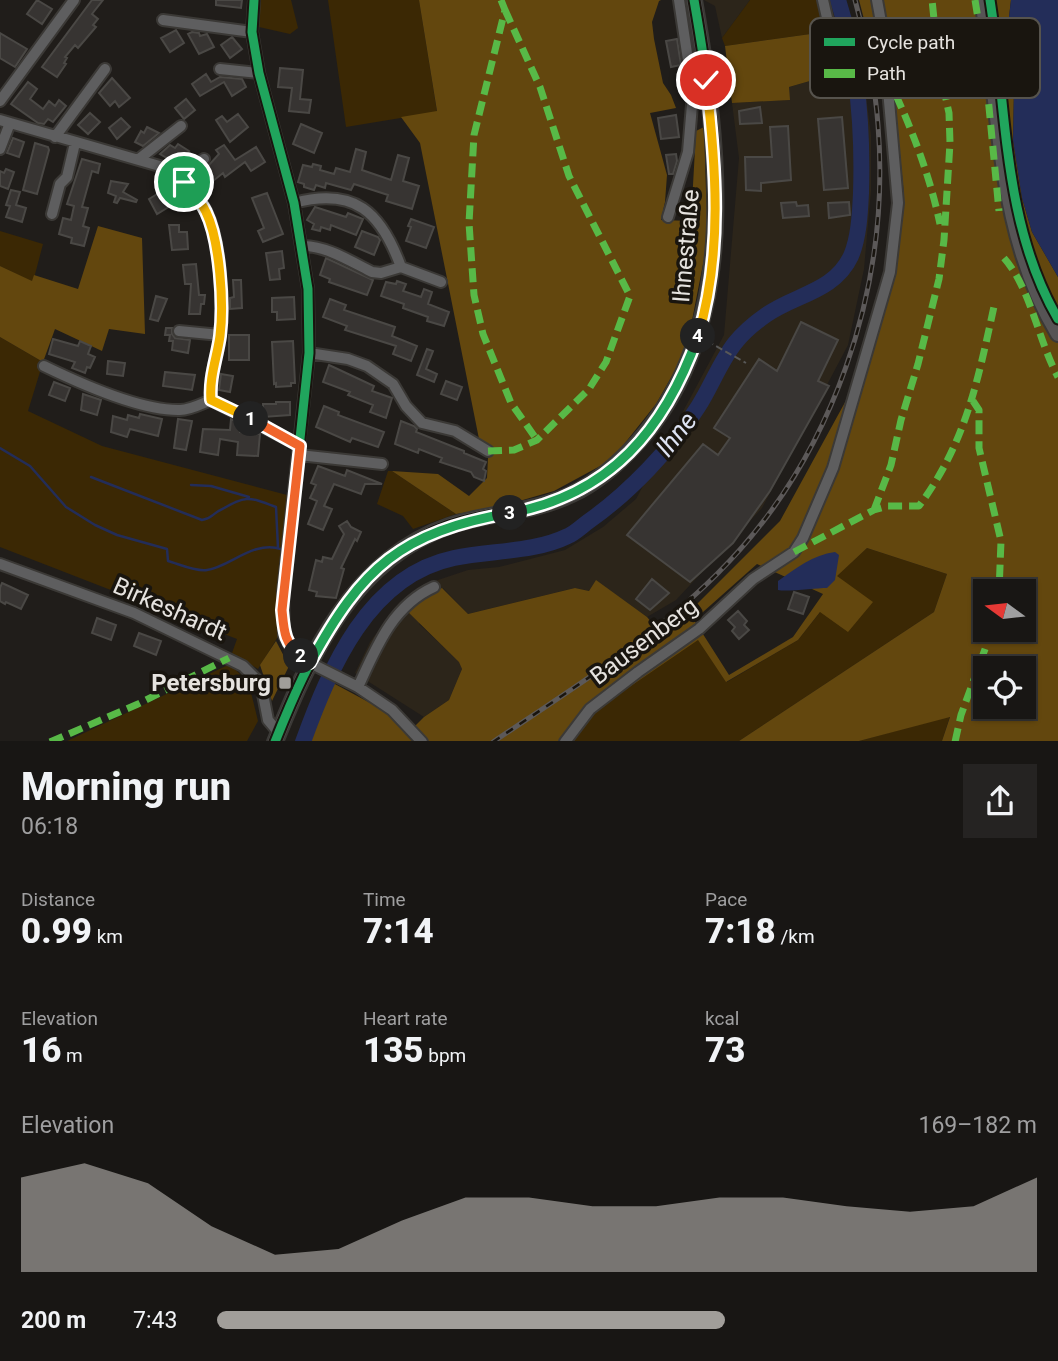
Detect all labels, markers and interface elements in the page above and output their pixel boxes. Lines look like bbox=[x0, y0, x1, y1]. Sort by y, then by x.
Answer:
legend bbox=[810, 18, 1040, 98]
text: Cycle path bbox=[867, 31, 955, 54]
pin bbox=[676, 50, 736, 110]
icon: check bbox=[687, 61, 725, 99]
text: Path bbox=[867, 62, 906, 85]
pin bbox=[154, 152, 214, 212]
icon: arrive bbox=[165, 163, 203, 201]
street label: Ihnestraße bbox=[667, 188, 705, 304]
pin: 4 bbox=[680, 318, 716, 354]
text: 4 bbox=[692, 324, 703, 347]
pin: 1 bbox=[233, 402, 268, 436]
water label: Ihne bbox=[649, 406, 703, 462]
text: 1 bbox=[245, 407, 256, 430]
pin: 3 bbox=[492, 496, 528, 530]
text: 3 bbox=[504, 501, 515, 524]
street label: Birkeshardt bbox=[109, 571, 231, 647]
north arrow bbox=[973, 579, 1036, 642]
map controls bbox=[973, 579, 1036, 719]
street label: Bausenberg bbox=[585, 592, 703, 690]
pin: 2 bbox=[284, 638, 318, 674]
text: 2 bbox=[295, 644, 306, 667]
button: locate bbox=[973, 656, 1036, 719]
place label: Petersburg bbox=[151, 669, 271, 697]
marker: Petersburg bbox=[277, 675, 293, 691]
button: share bbox=[963, 764, 1037, 838]
text: Morning run bbox=[21, 765, 231, 809]
text: 06:18 bbox=[21, 813, 78, 840]
text: Distance bbox=[21, 888, 95, 911]
text: Time bbox=[363, 888, 406, 911]
text: Pace bbox=[705, 888, 747, 911]
text: 0.99 bbox=[21, 911, 92, 952]
text: 7:14 bbox=[363, 911, 434, 952]
text: 7:18 bbox=[705, 911, 776, 952]
text: km bbox=[92, 925, 123, 948]
text: /km bbox=[776, 925, 815, 948]
text: Elevation bbox=[21, 1007, 98, 1030]
text: Heart rate bbox=[363, 1007, 448, 1030]
text: kcal bbox=[705, 1007, 739, 1030]
text: 16 bbox=[21, 1030, 61, 1071]
text: 135 bbox=[363, 1030, 424, 1071]
text: 73 bbox=[705, 1030, 745, 1071]
text: m bbox=[61, 1044, 83, 1067]
text: bpm bbox=[424, 1044, 466, 1067]
text: Elevation bbox=[21, 1112, 114, 1139]
text: 169–182 m bbox=[918, 1112, 1037, 1139]
text: 200 m bbox=[21, 1307, 86, 1334]
text: 7:43 bbox=[133, 1307, 177, 1334]

